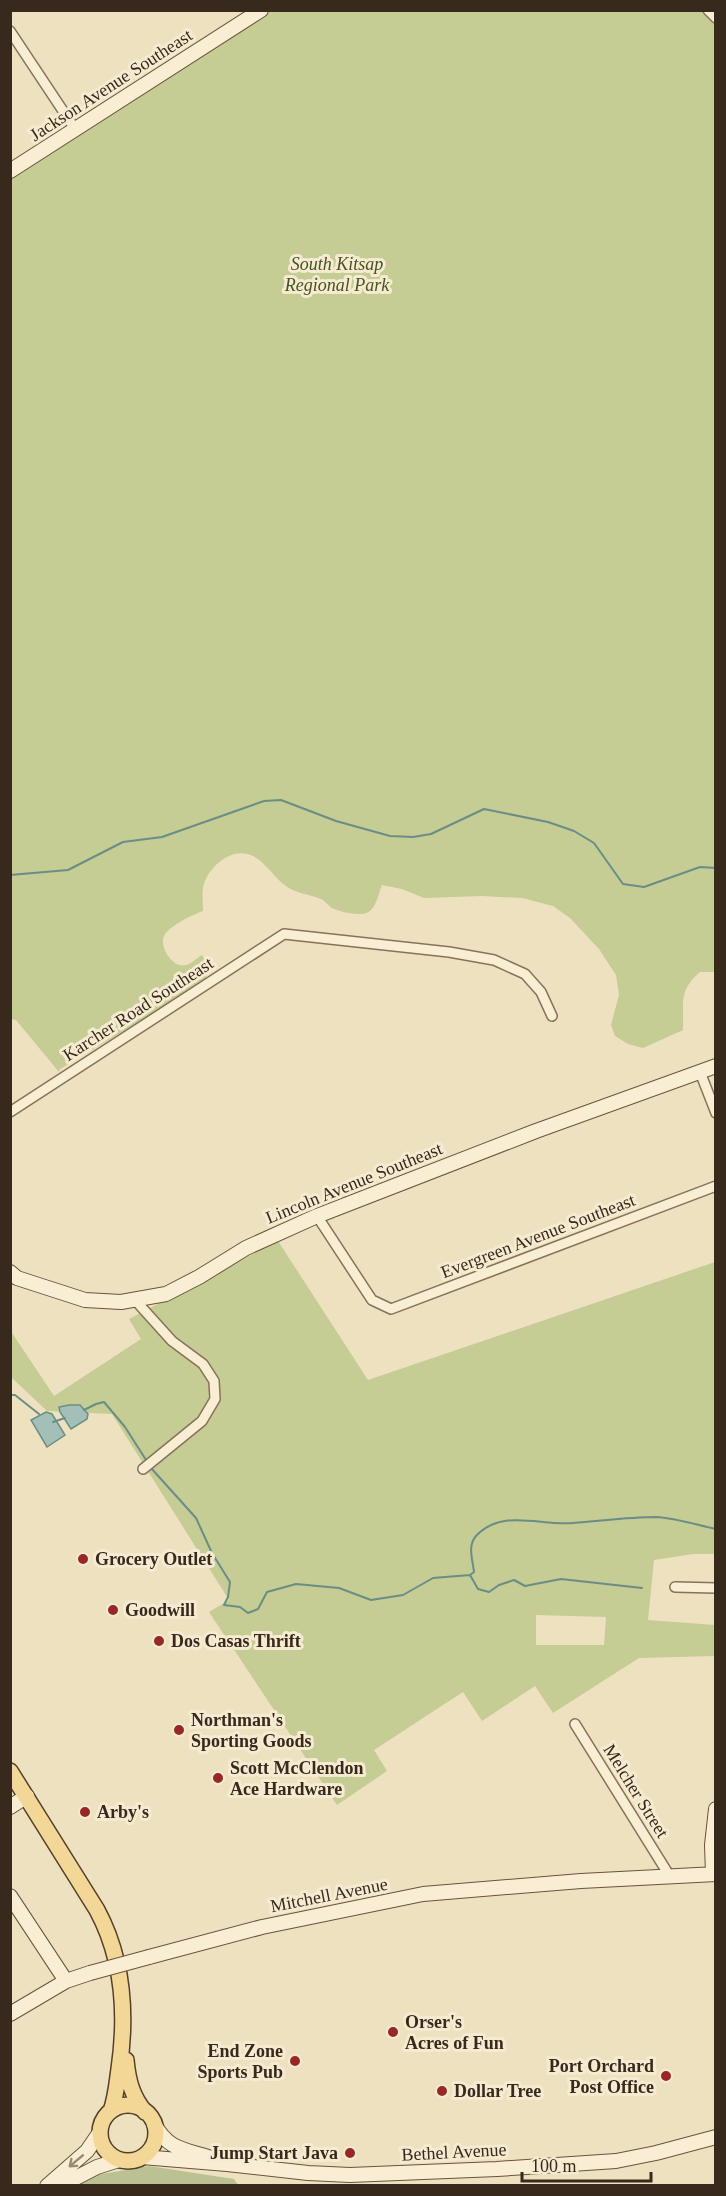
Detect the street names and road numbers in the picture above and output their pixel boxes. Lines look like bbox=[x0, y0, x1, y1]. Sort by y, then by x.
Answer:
street label: Jackson Avenue Southeast bbox=[26, 25, 196, 145]
street label: Karcher Road Southeast bbox=[59, 953, 217, 1065]
street label: Lincoln Avenue Southeast bbox=[263, 1138, 445, 1228]
street label: Evergreen Avenue Southeast bbox=[438, 1190, 638, 1282]
street label: Melcher Street bbox=[599, 1741, 673, 1841]
street label: Mitchell Avenue bbox=[269, 1874, 389, 1916]
street label: Bethel Avenue bbox=[401, 2139, 507, 2165]

